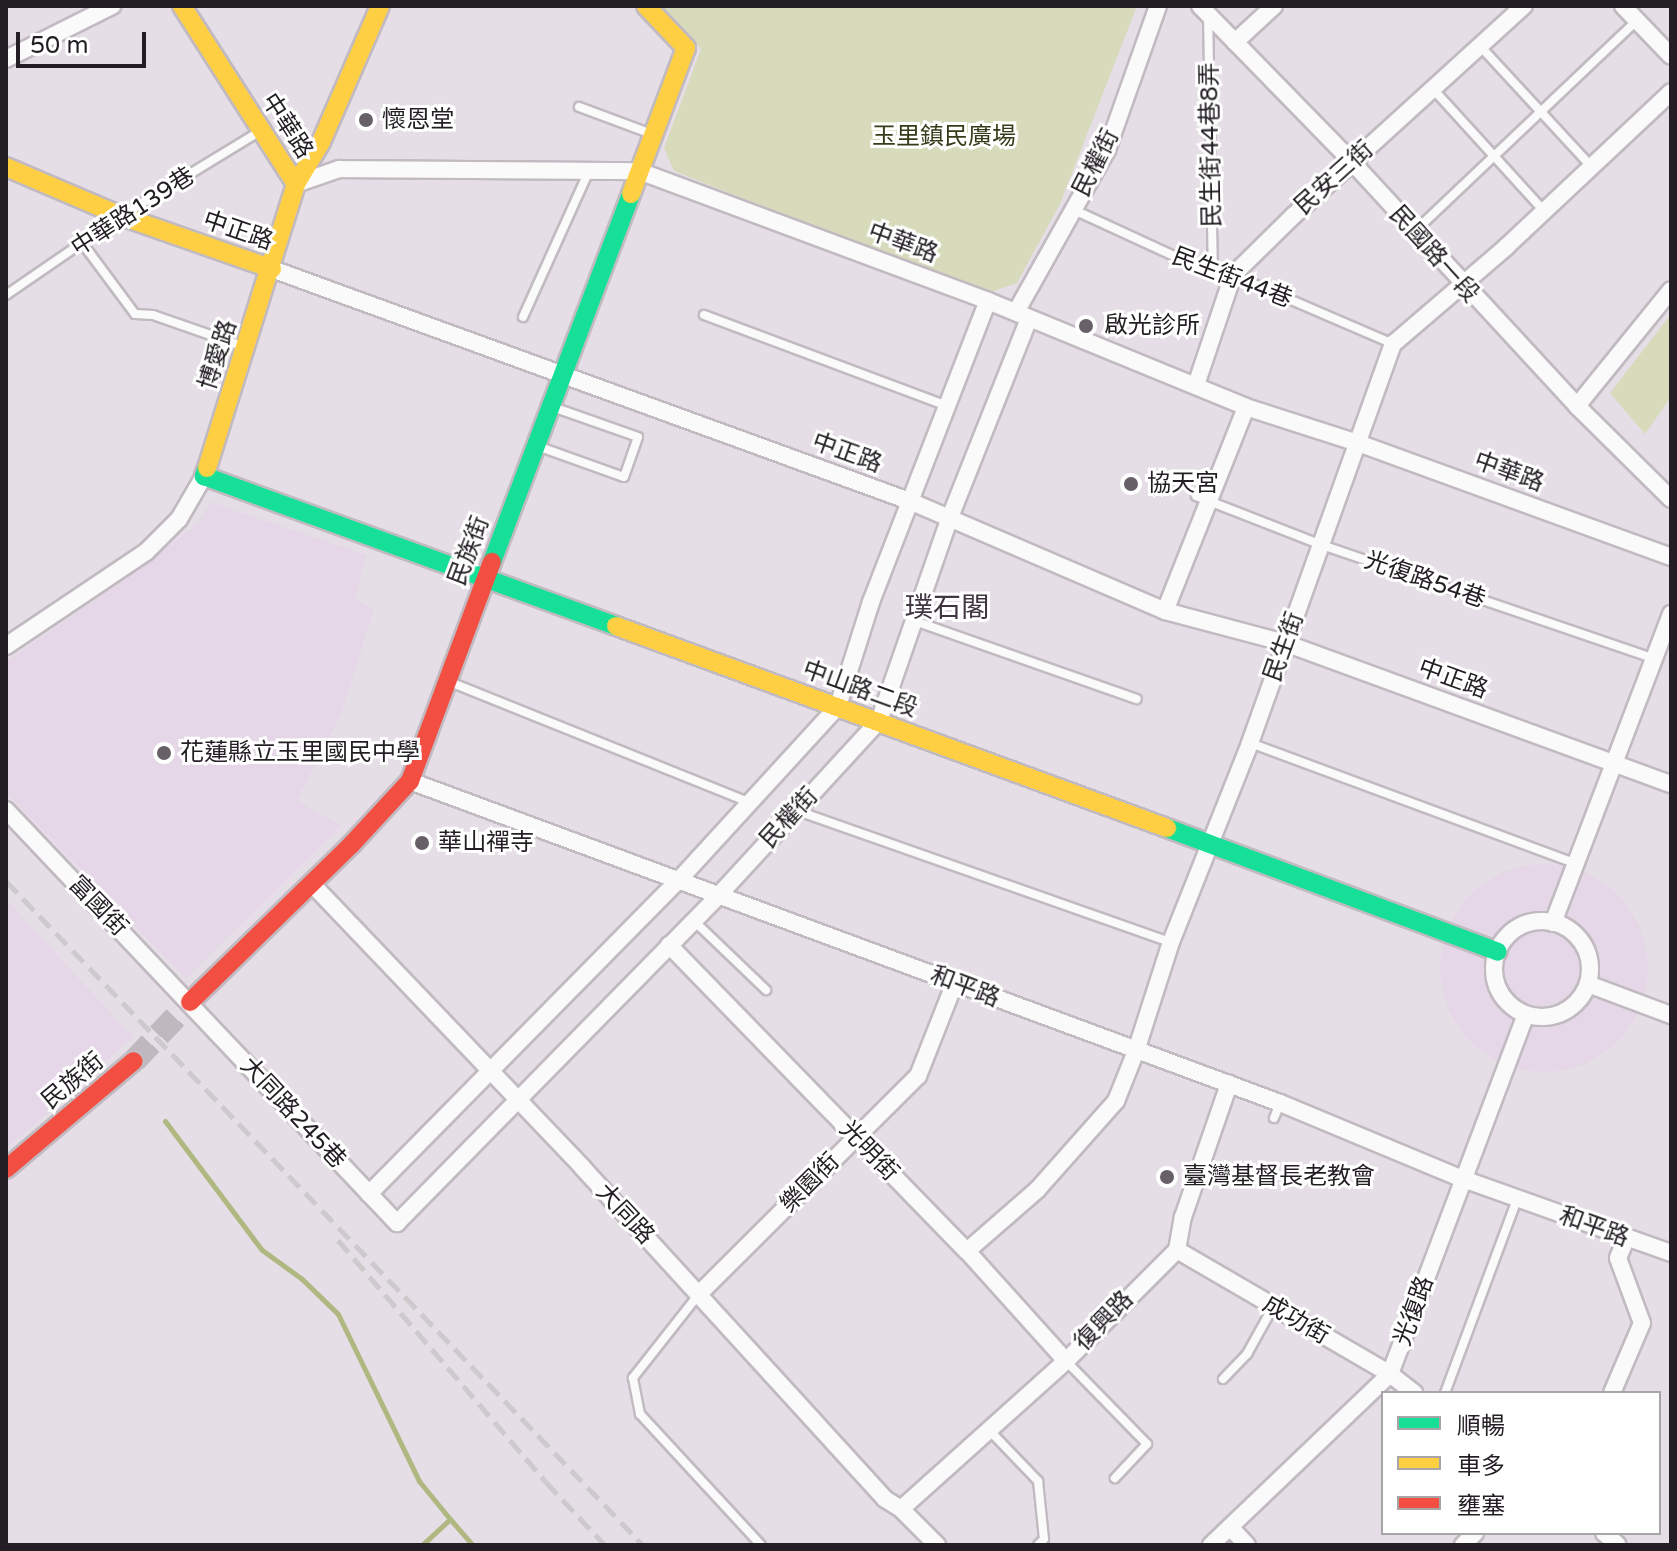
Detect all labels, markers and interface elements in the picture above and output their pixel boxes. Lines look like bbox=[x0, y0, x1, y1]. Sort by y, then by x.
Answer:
scale bar bbox=[20, 16, 150, 66]
text: 50 m bbox=[30, 31, 88, 60]
street label: 民生街44巷8弄 bbox=[1195, 62, 1227, 228]
street label: 中華路 bbox=[255, 88, 319, 164]
place label: 懷恩堂 bbox=[382, 106, 454, 134]
marker: 懷恩堂 bbox=[357, 111, 375, 129]
park label: 玉里鎮民廣場 bbox=[872, 123, 1016, 151]
street label: 民權街 bbox=[1067, 124, 1125, 202]
street label: 民安三街 bbox=[1289, 135, 1379, 221]
street label: 中華路139巷 bbox=[66, 161, 200, 263]
street label: 民國路一段 bbox=[1383, 200, 1485, 308]
street label: 中正路 bbox=[199, 206, 277, 256]
street label: 中華路 bbox=[864, 217, 942, 269]
street label: 民生街44巷 bbox=[1168, 242, 1296, 314]
place label: 啟光診所 bbox=[1104, 312, 1200, 340]
marker: 啟光診所 bbox=[1075, 315, 1097, 337]
street label: 博愛路 bbox=[193, 316, 243, 394]
street label: 中正路 bbox=[808, 427, 886, 479]
street label: 中華路 bbox=[1470, 446, 1548, 498]
place label: 協天宮 bbox=[1147, 470, 1219, 498]
marker: 協天宮 bbox=[1122, 475, 1140, 493]
street label: 民族街 bbox=[443, 512, 495, 590]
street label: 光復路54巷 bbox=[1361, 546, 1489, 614]
district label: 璞石閣 bbox=[905, 591, 989, 625]
street label: 民生街 bbox=[1258, 608, 1310, 686]
street label: 中正路 bbox=[1414, 653, 1492, 705]
street label: 中山路二段 bbox=[799, 655, 921, 723]
place label: 花蓮縣立玉里國民中學 bbox=[180, 739, 420, 767]
marker: 花蓮縣立玉里國民中學 bbox=[155, 744, 173, 762]
street label: 民權街 bbox=[754, 782, 824, 854]
place label: 華山禪寺 bbox=[438, 829, 534, 857]
marker: 華山禪寺 bbox=[413, 834, 431, 852]
street label: 富國街 bbox=[63, 870, 133, 942]
street label: 和平路 bbox=[926, 961, 1004, 1013]
street label: 民族街 bbox=[36, 1047, 110, 1115]
street label: 大同路245巷 bbox=[234, 1052, 352, 1174]
street label: 光明街 bbox=[834, 1115, 904, 1187]
street label: 樂園街 bbox=[774, 1147, 846, 1219]
place label: 臺灣基督長老教會 bbox=[1183, 1163, 1375, 1191]
marker: 臺灣基督長老教會 bbox=[1158, 1168, 1176, 1186]
street label: 大同路 bbox=[590, 1178, 660, 1250]
street label: 和平路 bbox=[1555, 1201, 1633, 1253]
street label: 光復路 bbox=[1388, 1272, 1440, 1350]
street label: 復興路 bbox=[1069, 1285, 1139, 1357]
street label: 成功街 bbox=[1258, 1290, 1334, 1350]
legend bbox=[1381, 1391, 1661, 1535]
text: 順暢 bbox=[1457, 1412, 1505, 1441]
text: 車多 bbox=[1457, 1452, 1505, 1481]
text: 壅塞 bbox=[1457, 1492, 1505, 1521]

